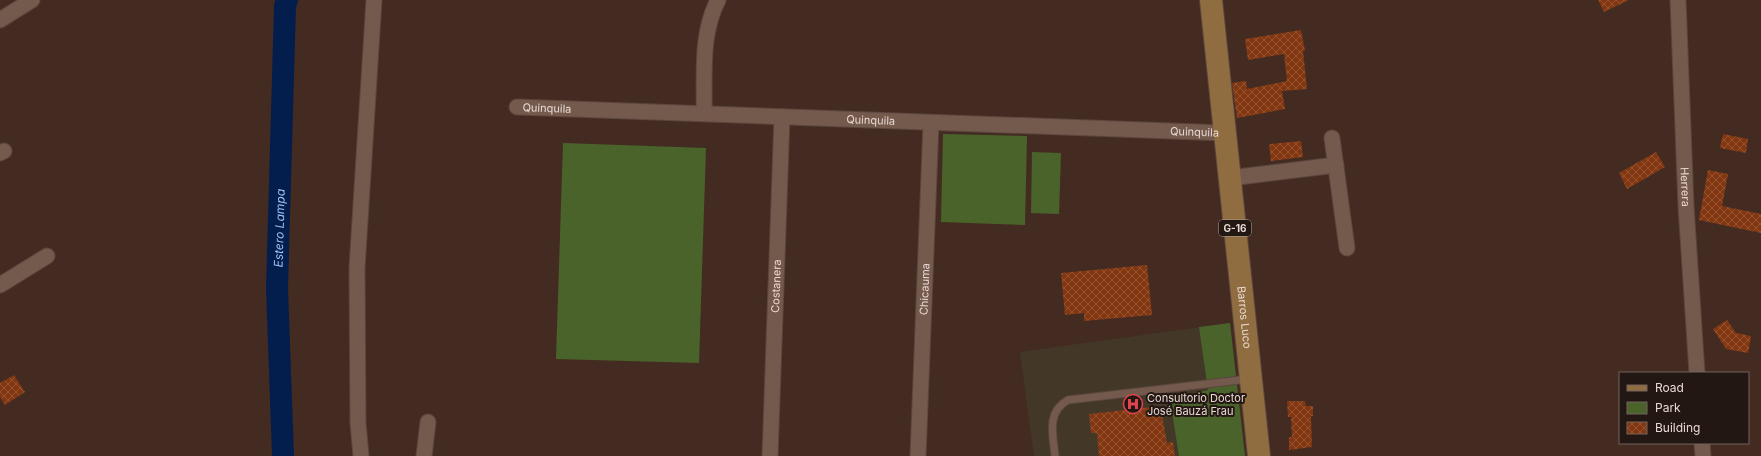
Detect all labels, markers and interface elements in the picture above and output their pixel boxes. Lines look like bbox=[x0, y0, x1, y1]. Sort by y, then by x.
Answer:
street label: Quinquila bbox=[522, 100, 572, 116]
street label: Quinquila bbox=[846, 112, 895, 128]
street label: Quinquila bbox=[1170, 124, 1219, 140]
street label: Herrera bbox=[1677, 167, 1693, 207]
water label: Estero Lampa bbox=[270, 189, 287, 268]
road number: G-16 bbox=[1219, 220, 1251, 236]
street label: Costanera bbox=[768, 259, 784, 313]
street label: Chicauma bbox=[917, 263, 933, 315]
street label: Barros Luco bbox=[1234, 285, 1255, 350]
legend bbox=[1619, 372, 1749, 444]
text: Road bbox=[1655, 380, 1684, 395]
place label: Consultorio Doctor José Bauzá Frau bbox=[1147, 391, 1245, 418]
hospital icon: Consultorio Doctor José Bauzá Frau bbox=[1122, 393, 1144, 415]
text: Park bbox=[1655, 400, 1681, 415]
text: Building bbox=[1655, 420, 1700, 435]

